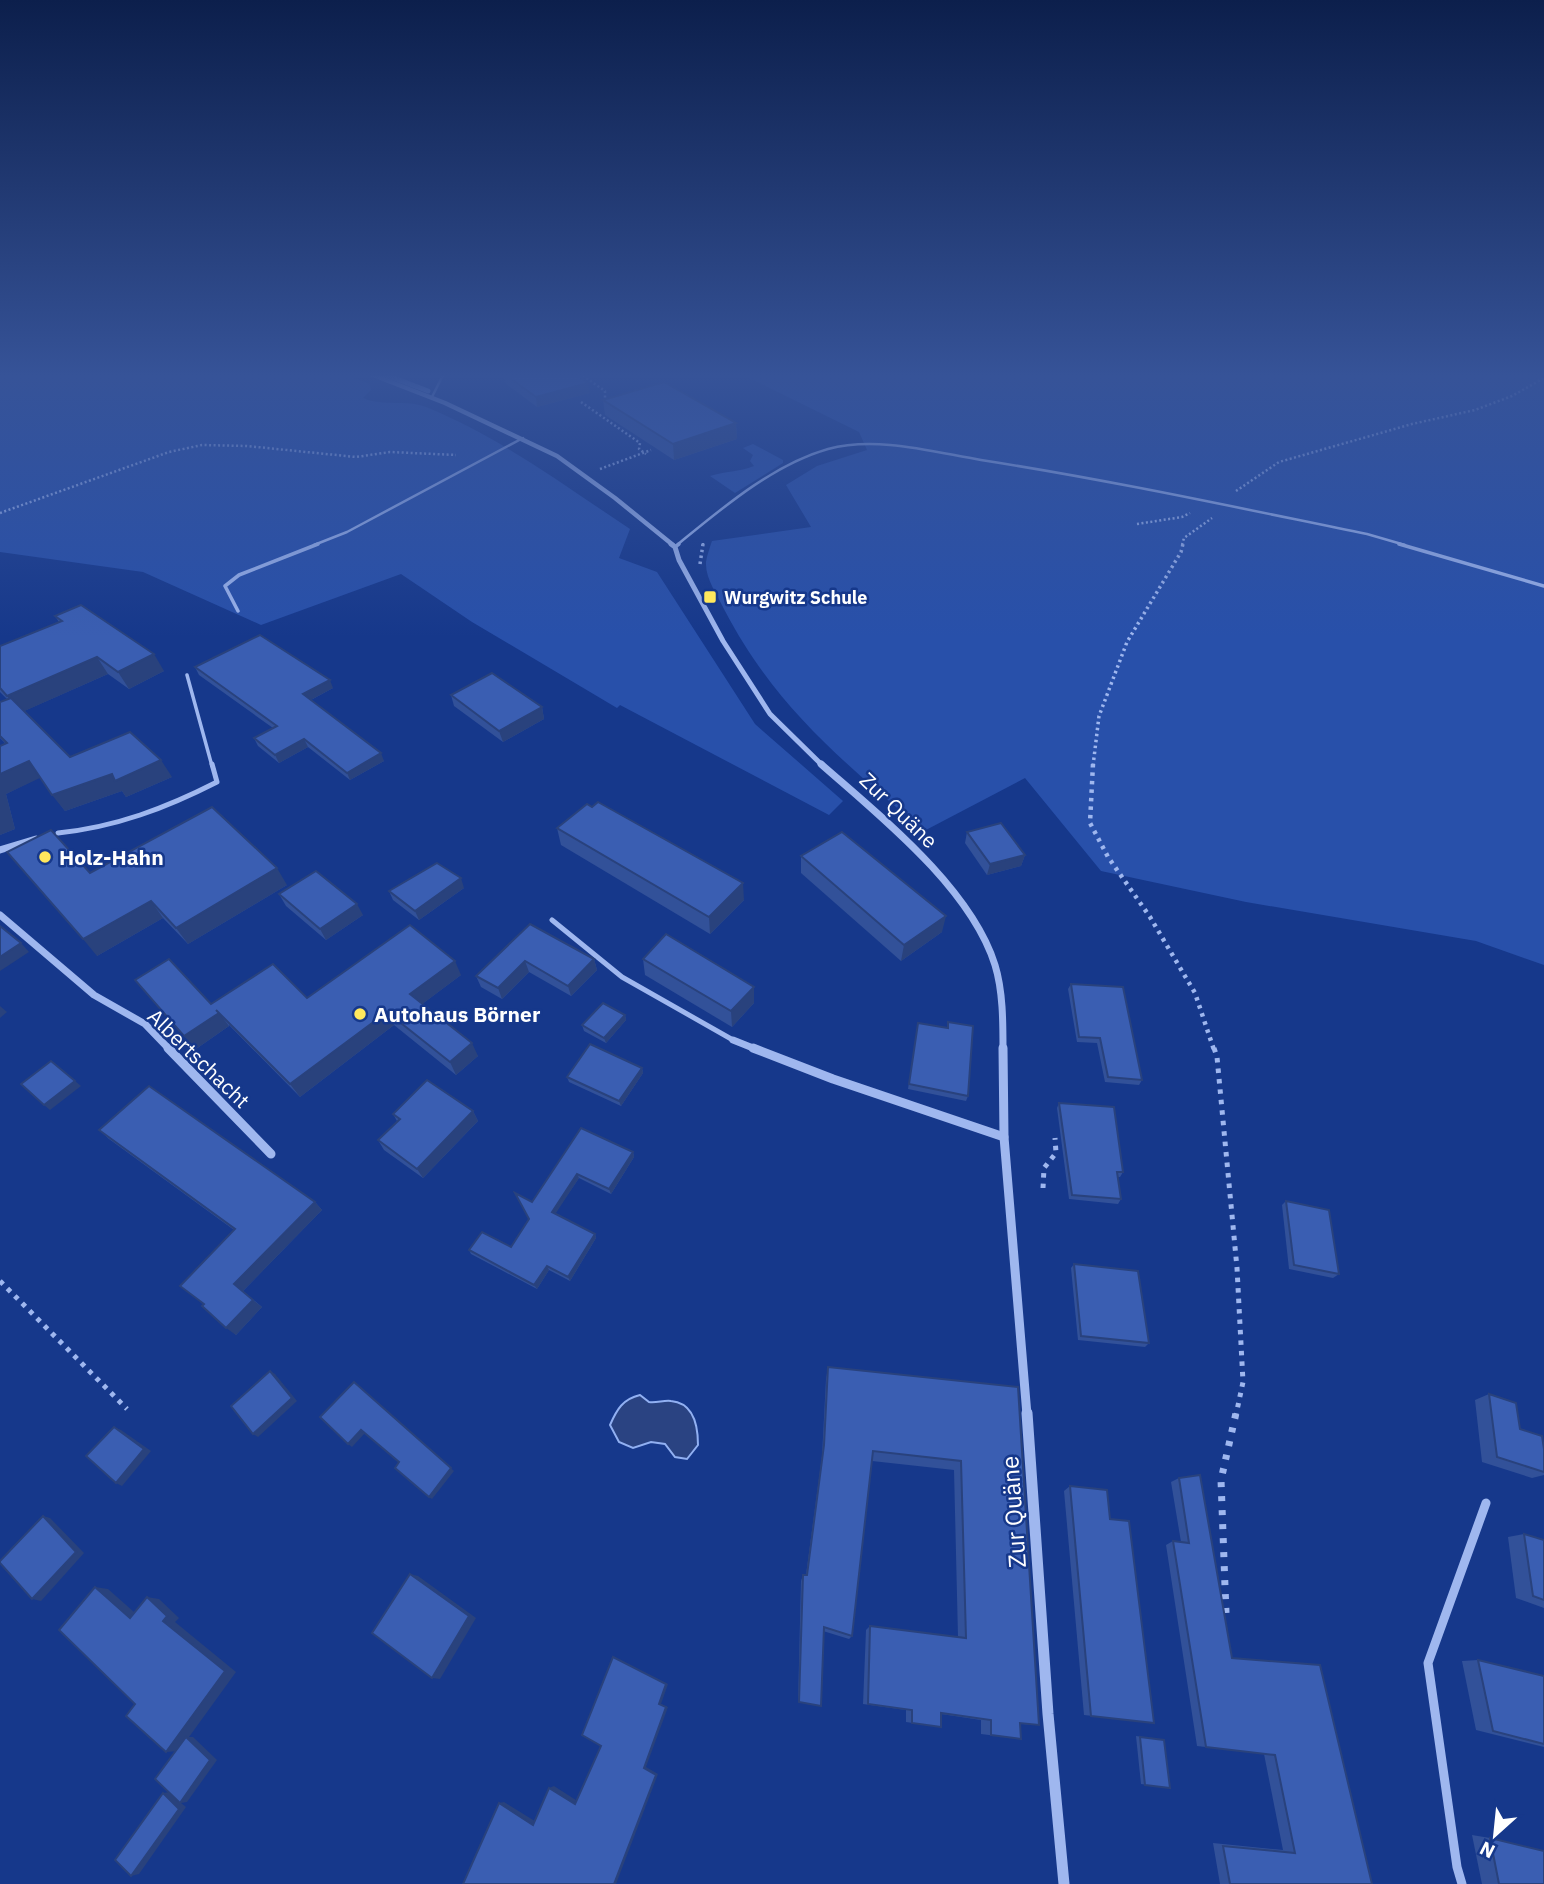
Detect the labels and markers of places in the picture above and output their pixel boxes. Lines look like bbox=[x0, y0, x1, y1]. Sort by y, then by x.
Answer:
place label: Wurgwitz Schule bbox=[724, 586, 867, 609]
marker: Wurgwitz Schule bbox=[702, 589, 718, 605]
place label: Holz-Hahn bbox=[59, 843, 164, 871]
marker: Holz-Hahn bbox=[37, 849, 53, 865]
place label: Autohaus Börner bbox=[374, 1000, 541, 1028]
marker: Autohaus Börner bbox=[352, 1006, 368, 1022]

